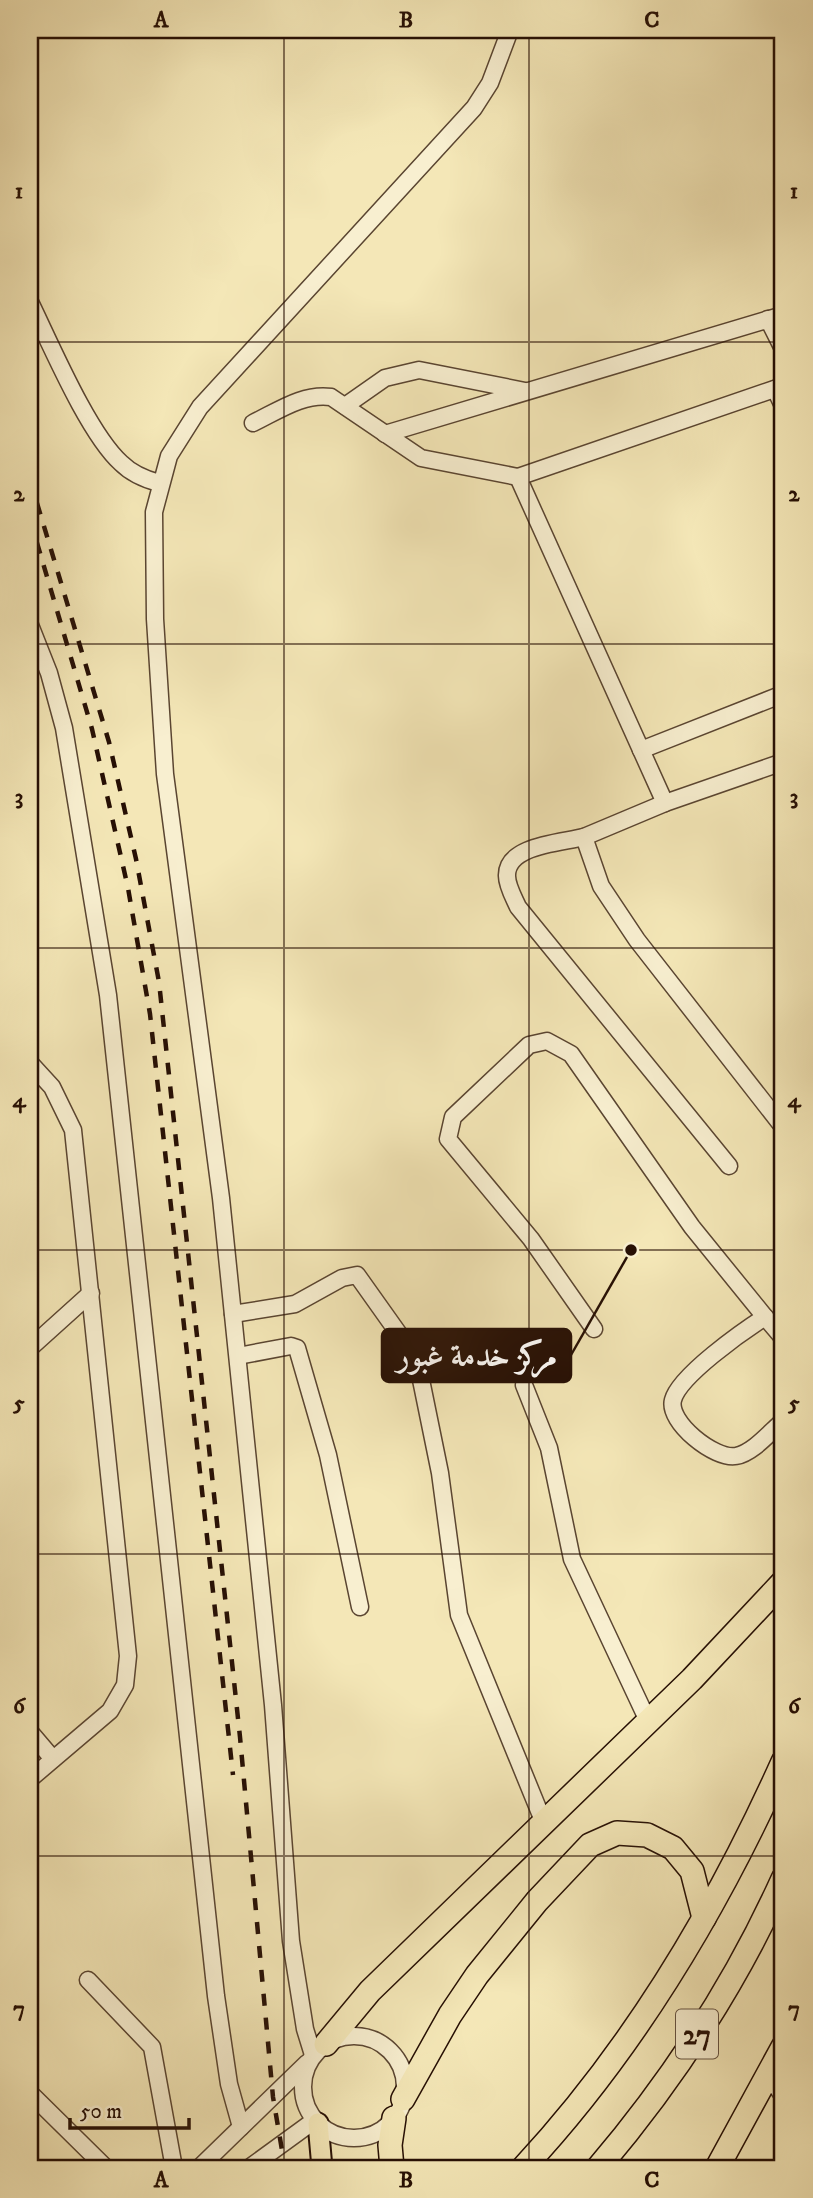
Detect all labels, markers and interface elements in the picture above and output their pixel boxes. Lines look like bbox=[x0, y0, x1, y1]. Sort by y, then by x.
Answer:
text: A bbox=[153, 6, 170, 35]
text: B bbox=[399, 6, 413, 35]
text: C bbox=[644, 6, 660, 35]
text: 1 bbox=[15, 177, 23, 206]
text: 1 bbox=[790, 177, 798, 206]
text: 2 bbox=[13, 480, 25, 509]
text: 2 bbox=[788, 480, 800, 509]
text: 3 bbox=[15, 783, 23, 812]
text: 3 bbox=[790, 783, 798, 812]
text: 4 bbox=[12, 1086, 27, 1115]
text: 4 bbox=[787, 1086, 802, 1115]
callout: مركز خدمة غبور bbox=[382, 1329, 571, 1382]
text: مركز خدمة غبور bbox=[394, 1337, 557, 1378]
text: 5 bbox=[12, 1389, 25, 1418]
text: 5 bbox=[787, 1389, 800, 1418]
text: 6 bbox=[13, 1692, 27, 1721]
text: 6 bbox=[788, 1692, 802, 1721]
text: 7 bbox=[13, 1995, 25, 2024]
text: 7 bbox=[788, 1995, 800, 2024]
road number: 27 bbox=[676, 2010, 718, 2058]
scale bar bbox=[70, 2086, 189, 2130]
text: 50 m bbox=[80, 2099, 122, 2125]
text: A bbox=[153, 2166, 170, 2195]
text: B bbox=[399, 2166, 413, 2195]
text: C bbox=[644, 2166, 660, 2195]

